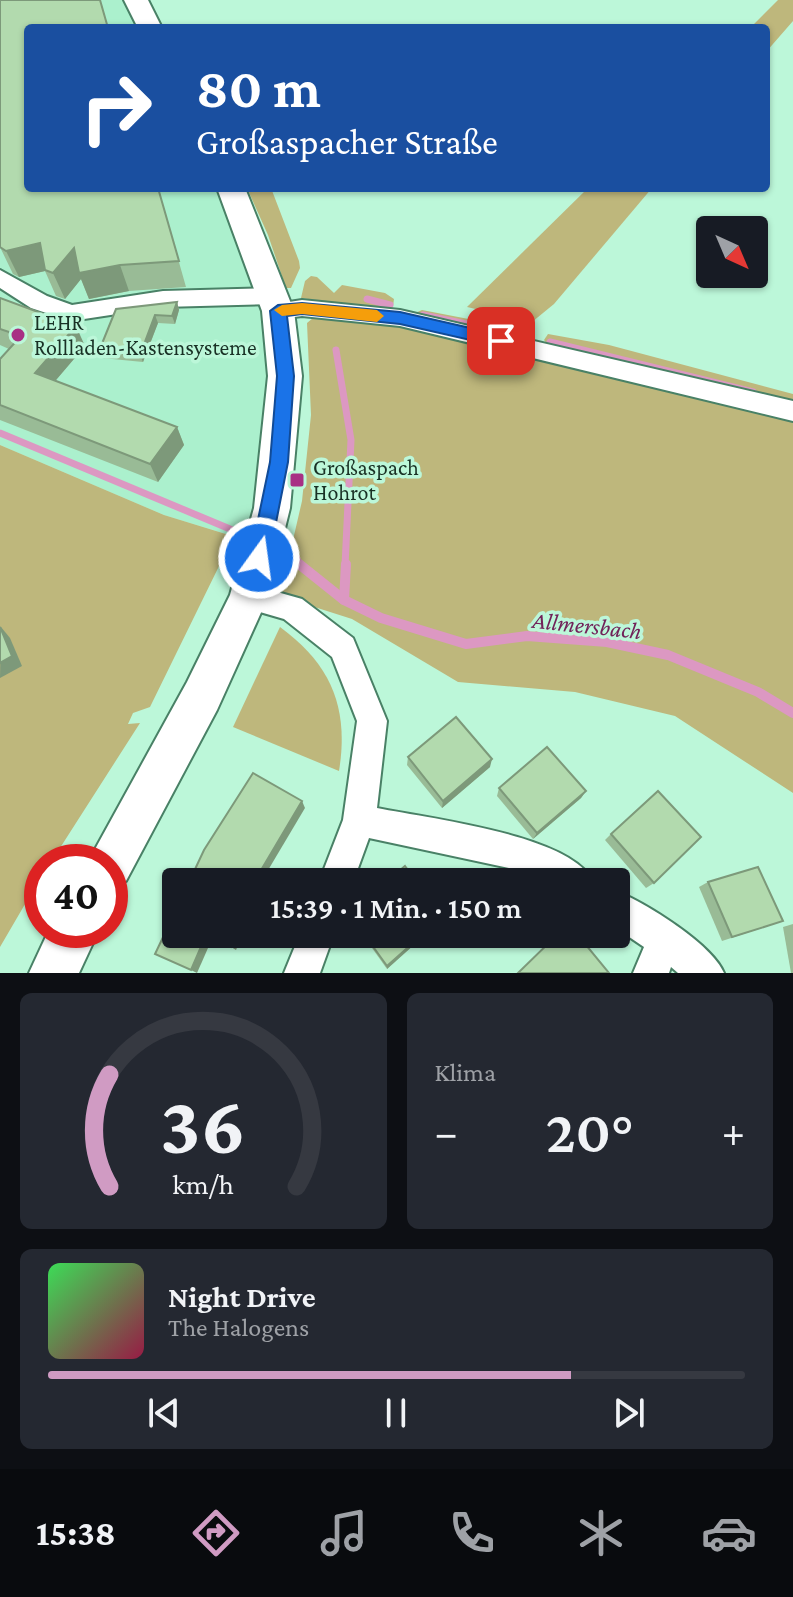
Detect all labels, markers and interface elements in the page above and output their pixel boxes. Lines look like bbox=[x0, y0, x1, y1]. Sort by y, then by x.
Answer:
icon: right bbox=[64, 56, 168, 160]
text: 80 m bbox=[196, 57, 321, 119]
text: Großaspacher Straße bbox=[196, 122, 498, 162]
north arrow bbox=[696, 216, 768, 288]
map controls bbox=[696, 216, 768, 288]
pin bbox=[467, 307, 535, 375]
place label: LEHR Rollladen-Kastensysteme bbox=[34, 310, 257, 360]
icon: arrive bbox=[479, 319, 523, 363]
marker: LEHR Rollladen-Kastensysteme bbox=[9, 326, 27, 344]
place label: Großaspach Hohrot bbox=[313, 455, 419, 505]
marker: Großaspach Hohrot bbox=[288, 471, 306, 489]
position arrow bbox=[217, 516, 301, 600]
water label: Allmersbach bbox=[530, 606, 643, 644]
speed limit sign: 40 bbox=[24, 844, 128, 948]
text: 15:39 · 1 Min. · 150 m bbox=[270, 891, 522, 924]
text: Klima bbox=[435, 1058, 496, 1087]
text: 36 bbox=[160, 1078, 246, 1171]
text: 20° bbox=[546, 1098, 634, 1165]
text: − bbox=[435, 1108, 458, 1156]
text: + bbox=[722, 1108, 745, 1156]
text: km/h bbox=[172, 1168, 234, 1200]
text: Night Drive bbox=[168, 1280, 316, 1313]
text: The Halogens bbox=[168, 1313, 309, 1342]
icon: previous bbox=[142, 1391, 186, 1435]
icon: pause bbox=[374, 1391, 418, 1435]
icon: next bbox=[607, 1391, 651, 1435]
icon: directions bbox=[188, 1505, 244, 1561]
icon: music bbox=[316, 1505, 372, 1561]
icon: phone bbox=[444, 1505, 500, 1561]
icon: climate bbox=[573, 1505, 629, 1561]
icon: car bbox=[701, 1505, 757, 1561]
text: 15:38 bbox=[36, 1513, 116, 1553]

